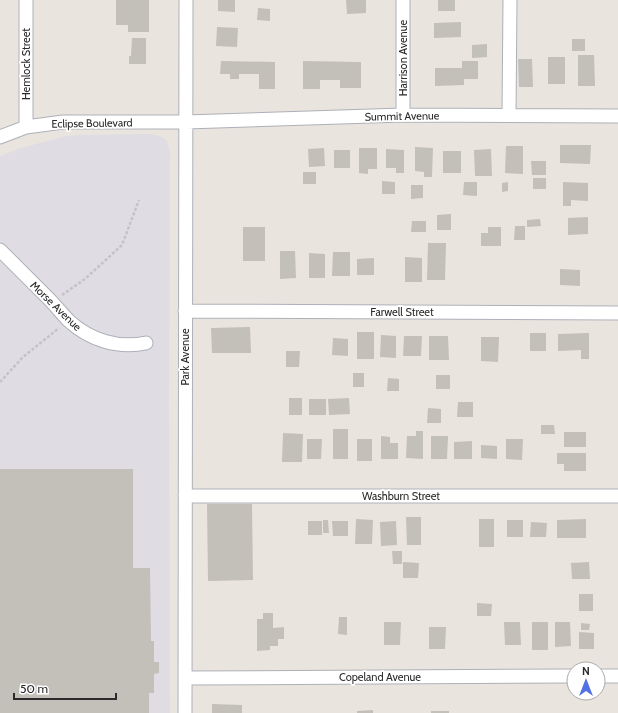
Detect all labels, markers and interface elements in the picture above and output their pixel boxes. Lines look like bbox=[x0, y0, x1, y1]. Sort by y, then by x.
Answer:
street label: Harrison Avenue bbox=[396, 19, 410, 96]
street label: Hemlock Street bbox=[19, 28, 33, 100]
street label: Summit Avenue bbox=[364, 108, 440, 124]
street label: Eclipse Boulevard bbox=[51, 115, 133, 131]
street label: Morse Avenue bbox=[27, 278, 85, 334]
street label: Farwell Street bbox=[370, 305, 434, 319]
street label: Park Avenue bbox=[178, 328, 192, 386]
street label: Washburn Street bbox=[362, 489, 440, 503]
north arrow bbox=[566, 661, 606, 701]
text: N bbox=[582, 664, 590, 678]
street label: Copeland Avenue bbox=[339, 670, 421, 684]
scale bar bbox=[14, 675, 116, 701]
text: 50 m bbox=[20, 681, 48, 696]

